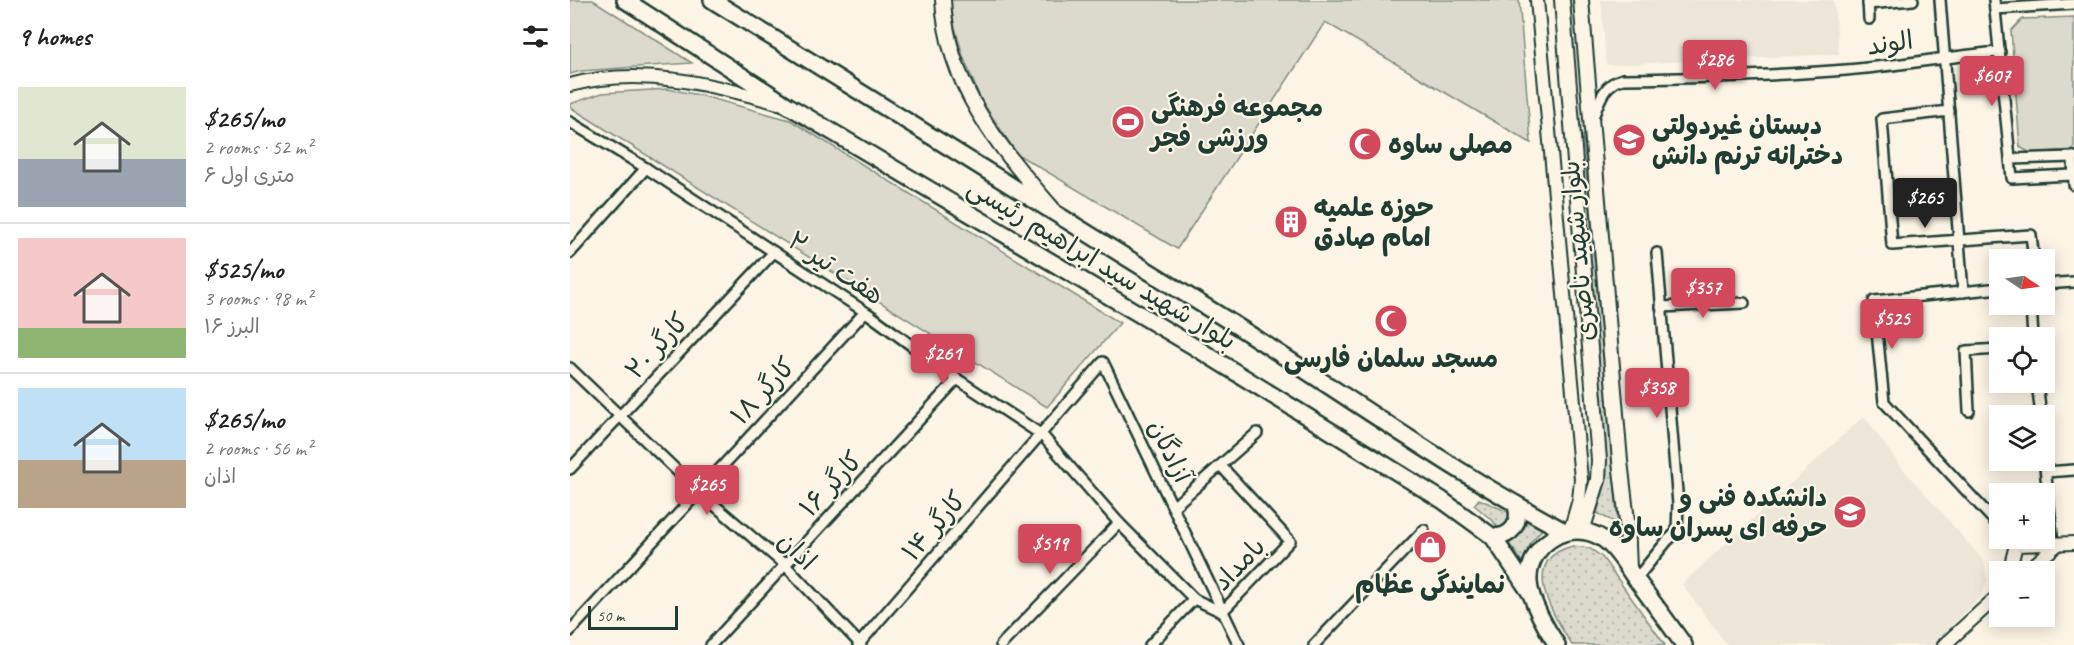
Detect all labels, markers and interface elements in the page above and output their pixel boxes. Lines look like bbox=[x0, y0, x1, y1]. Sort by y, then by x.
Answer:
text: 9 homes bbox=[18, 20, 91, 53]
icon: filters bbox=[519, 20, 552, 53]
street label: الوند bbox=[1865, 23, 1915, 63]
pin: $286 bbox=[1679, 40, 1751, 91]
text: $286 bbox=[1697, 47, 1733, 72]
pin: $607 bbox=[1956, 56, 2028, 107]
text: $607 bbox=[1974, 63, 2010, 88]
place label: مجموعه فرهنگی ورزشی فجر bbox=[1148, 91, 1323, 154]
text: $265/mo bbox=[204, 102, 284, 135]
sports icon: مجموعه فرهنگی ورزشی فجر bbox=[1110, 104, 1146, 140]
place label: دبستان غیردولتی دخترانه ترنم دانش bbox=[1652, 109, 1843, 175]
icon: home bbox=[66, 111, 138, 183]
school or university icon: دبستان غیردولتی دخترانه ترنم دانش bbox=[1611, 122, 1647, 158]
mosque icon: مصلی ساوه bbox=[1347, 126, 1383, 162]
place label: مصلی ساوه bbox=[1388, 128, 1513, 161]
text: 2 rooms · 52 m² bbox=[204, 135, 312, 160]
street label: بلوار شهید ناصری bbox=[1554, 159, 1602, 343]
text: ۶ متری اول bbox=[204, 163, 295, 188]
street label: بلوار شهید سید ابراهیم رئیسی bbox=[960, 171, 1242, 360]
pin: $265 bbox=[1889, 178, 1961, 229]
text: $265 bbox=[1907, 185, 1943, 210]
place label: حوزه علمیه امام صادق bbox=[1314, 191, 1434, 257]
building icon: حوزه علمیه امام صادق bbox=[1273, 204, 1309, 240]
street label: هفت تیر ۲ bbox=[782, 224, 890, 312]
north arrow bbox=[1989, 249, 2055, 315]
map controls bbox=[1989, 249, 2055, 627]
text: $525/mo bbox=[204, 253, 283, 286]
icon: home bbox=[66, 262, 138, 334]
pin: $357 bbox=[1667, 268, 1739, 319]
text: $357 bbox=[1685, 275, 1721, 300]
text: 3 rooms · 98 m² bbox=[204, 286, 312, 311]
pin: $525 bbox=[1856, 299, 1928, 350]
mosque icon: مسجد سلمان فارسی bbox=[1373, 303, 1409, 339]
street label: کارگر ۲۰ bbox=[618, 306, 696, 386]
text: $525 bbox=[1874, 306, 1910, 331]
text: البرز ۱۶ bbox=[204, 314, 260, 339]
button: locate bbox=[1989, 327, 2055, 393]
pin: $261 bbox=[907, 334, 979, 385]
text: $261 bbox=[925, 341, 961, 366]
place label: مسجد سلمان فارسی bbox=[1284, 342, 1498, 375]
street label: کارگر ۱۸ bbox=[723, 350, 803, 432]
pin: $358 bbox=[1621, 368, 1693, 419]
text: $358 bbox=[1639, 375, 1675, 400]
text: $265/mo bbox=[204, 403, 284, 436]
button: layers bbox=[1989, 405, 2055, 471]
icon: home bbox=[66, 412, 138, 484]
street label: آزادگان bbox=[1141, 414, 1200, 489]
text: 2 rooms · 56 m² bbox=[204, 436, 312, 461]
street label: کارگر ۱۶ bbox=[792, 444, 870, 524]
text: اذان bbox=[204, 464, 236, 489]
pin: $265 bbox=[671, 465, 743, 516]
text: $265 bbox=[689, 472, 725, 497]
place label: دانشکده فنی و حرفه ای پسران ساوه bbox=[1609, 481, 1827, 544]
button: + bbox=[1989, 483, 2055, 549]
street label: کارگر ۱۴ bbox=[895, 484, 973, 568]
school or university icon: دانشکده فنی و حرفه ای پسران ساوه bbox=[1832, 494, 1868, 530]
pin: $519 bbox=[1014, 524, 1086, 575]
street label: اذان bbox=[770, 525, 824, 577]
shop icon: نمایندگی عظام bbox=[1412, 529, 1448, 565]
street label: بامداد bbox=[1206, 530, 1272, 598]
text: $519 bbox=[1032, 531, 1068, 556]
button: − bbox=[1989, 561, 2055, 627]
place label: نمایندگی عظام bbox=[1355, 568, 1505, 604]
scale bar bbox=[588, 603, 678, 630]
text: 50 m bbox=[597, 606, 624, 626]

